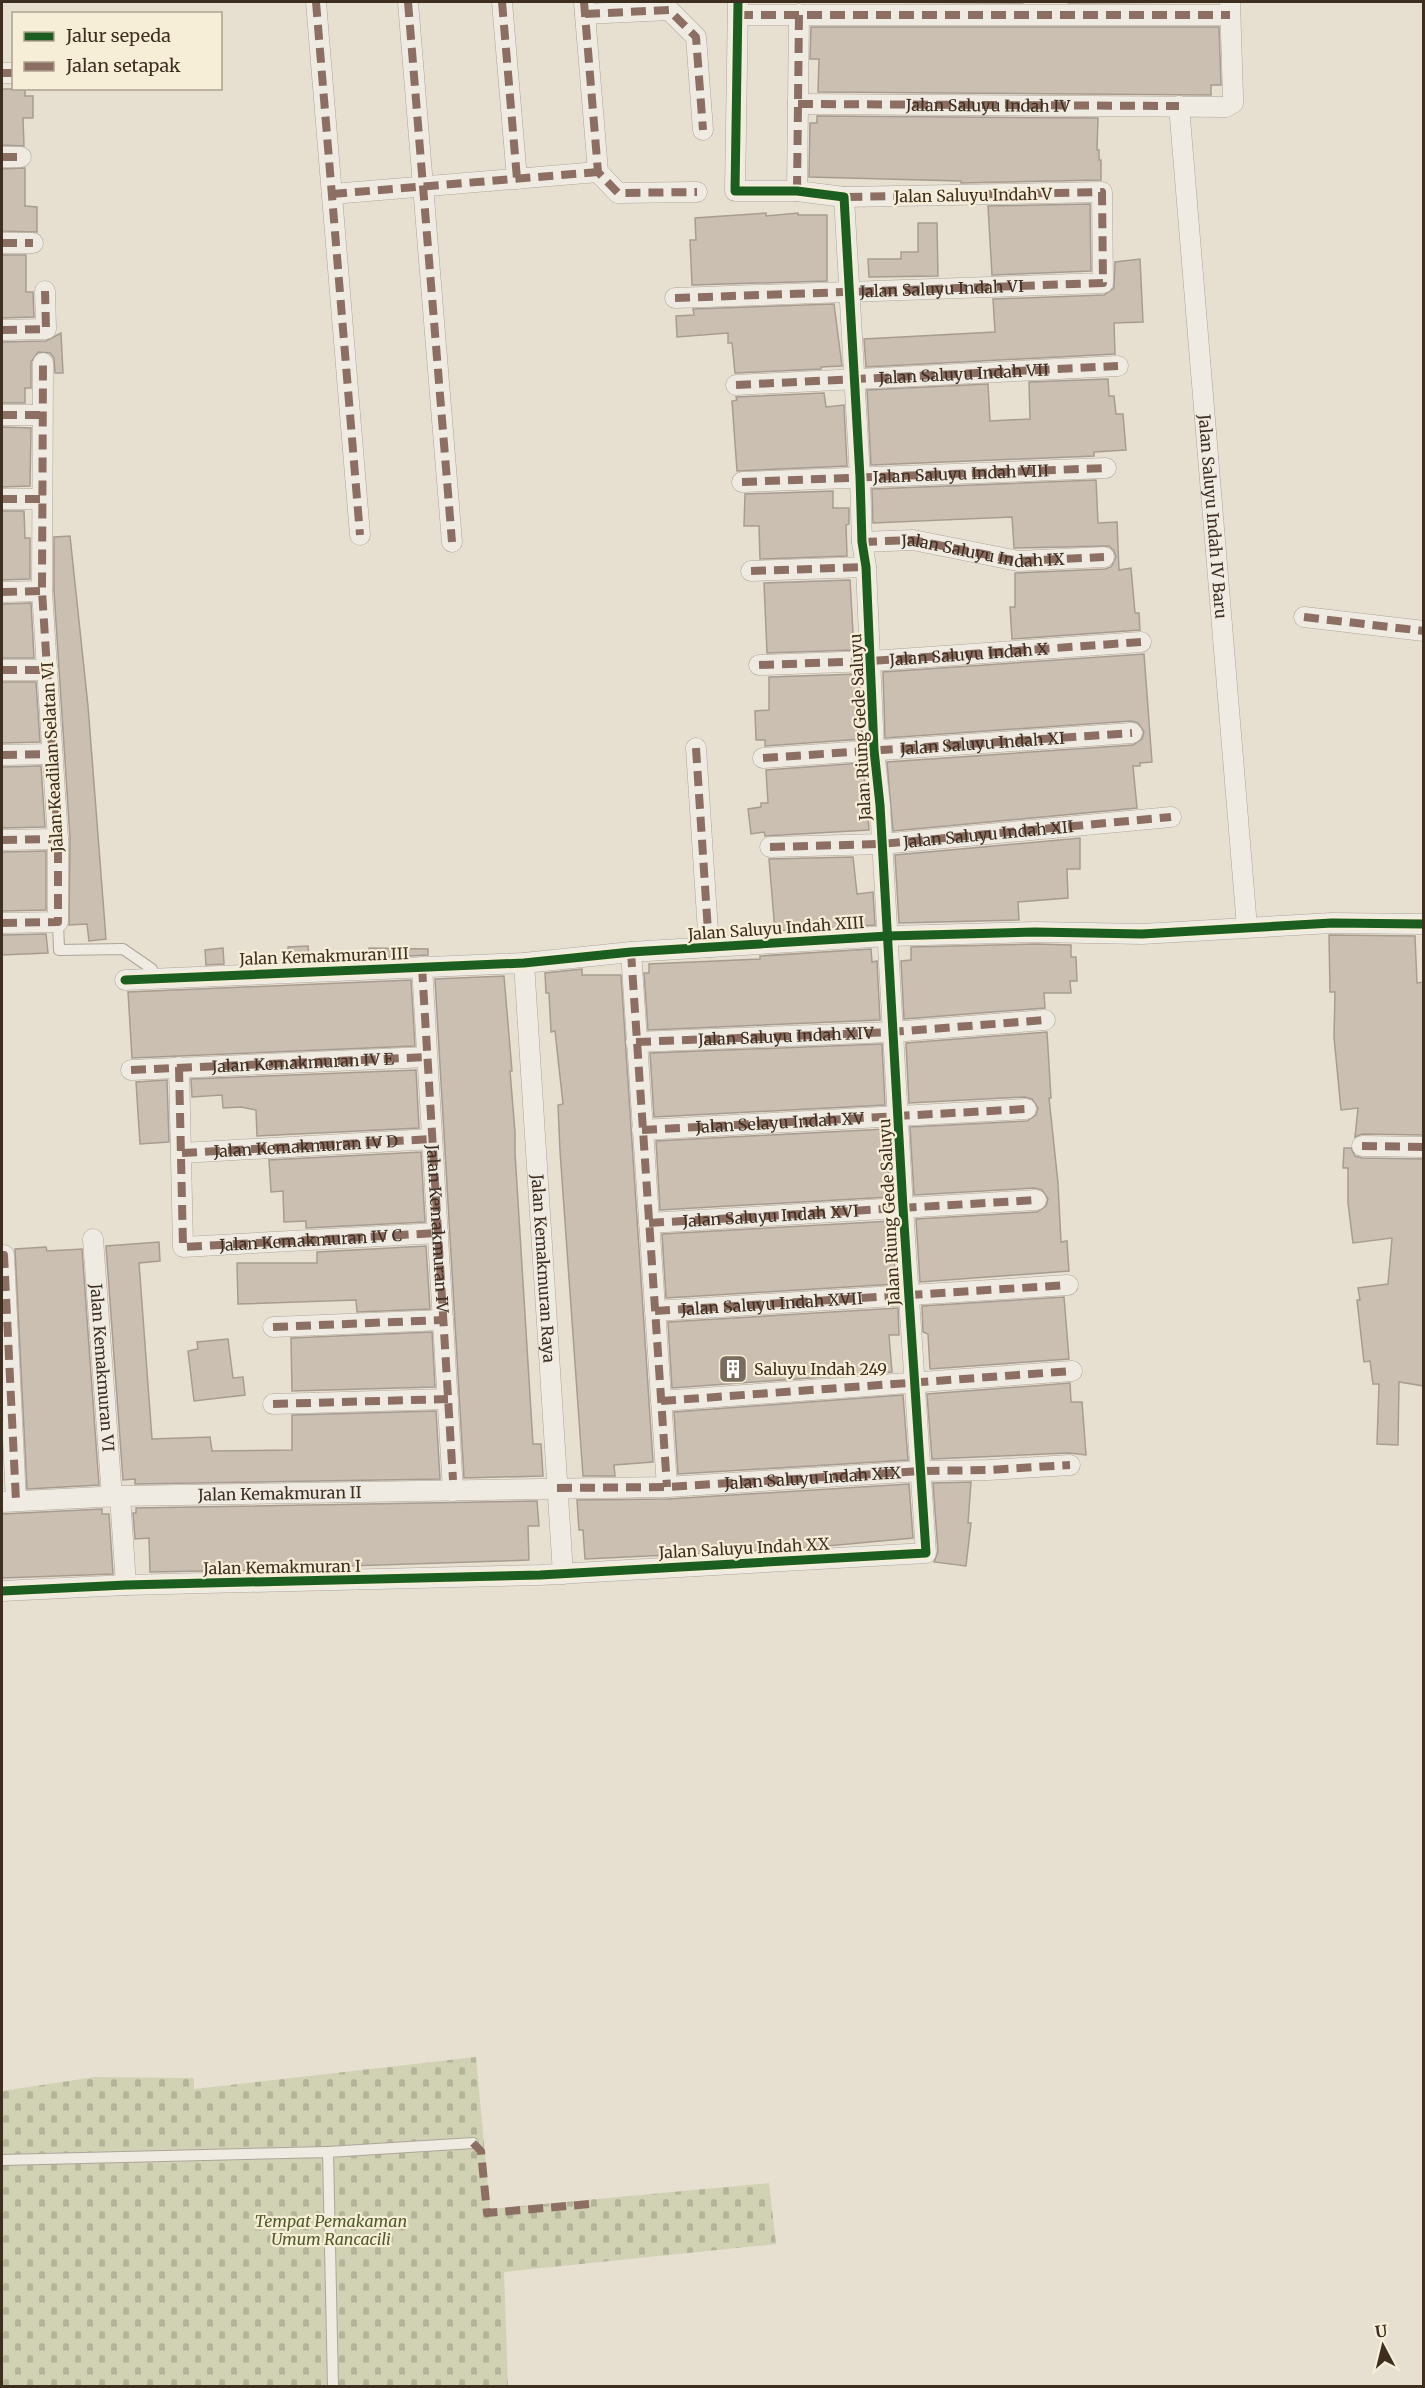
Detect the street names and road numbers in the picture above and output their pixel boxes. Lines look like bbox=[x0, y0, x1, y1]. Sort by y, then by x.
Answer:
street label: Jalan Saluyu Indah IV bbox=[905, 95, 1071, 116]
street label: Jalan Saluyu Indah V bbox=[893, 184, 1053, 206]
street label: Jalan Saluyu Indah VI bbox=[858, 276, 1024, 302]
street label: Jalan Saluyu Indah VII bbox=[877, 359, 1049, 388]
street label: Jalan Saluyu Indah IV Baru bbox=[1194, 413, 1231, 620]
street label: Jalan Saluyu Indah VIII bbox=[871, 460, 1049, 487]
street label: Jalan Saluyu Indah IX bbox=[900, 530, 1065, 571]
street label: Jalan Riung Gede Saluyu bbox=[845, 633, 875, 822]
street label: Jalan Saluyu Indah X bbox=[888, 639, 1049, 670]
street label: Jalan Keadilan Selatan VI bbox=[37, 661, 67, 854]
street label: Jalan Saluyu Indah XI bbox=[898, 728, 1066, 759]
street label: Jalan Saluyu Indah XII bbox=[901, 816, 1075, 852]
street label: Jalan Saluyu Indah XIII bbox=[686, 912, 865, 944]
street label: Jalan Kemakmuran III bbox=[238, 943, 409, 969]
street label: Jalan Saluyu Indah XIV bbox=[697, 1023, 875, 1050]
street label: Jalan Kemakmuran IV E bbox=[210, 1048, 395, 1076]
street label: Jalan Selayu Indah XV bbox=[694, 1108, 865, 1137]
street label: Jalan Riung Gede Saluyu bbox=[874, 1118, 904, 1307]
street label: Jalan Kemakmuran IV D bbox=[212, 1131, 398, 1161]
street label: Jalan Kemakmuran IV bbox=[423, 1143, 453, 1314]
street label: Jalan Kemakmuran Raya bbox=[527, 1172, 560, 1364]
street label: Jalan Saluyu Indah XVI bbox=[681, 1201, 859, 1231]
street label: Jalan Kemakmuran IV C bbox=[218, 1225, 403, 1255]
street label: Jalan Kemakmuran VI bbox=[86, 1282, 119, 1452]
street label: Jalan Saluyu Indah XVII bbox=[679, 1288, 863, 1319]
street label: Jalan Saluyu Indah XIX bbox=[723, 1462, 902, 1493]
street label: Jalan Kemakmuran II bbox=[197, 1482, 362, 1505]
street label: Jalan Saluyu Indah XX bbox=[657, 1534, 830, 1563]
street label: Jalan Kemakmuran I bbox=[202, 1556, 361, 1578]

